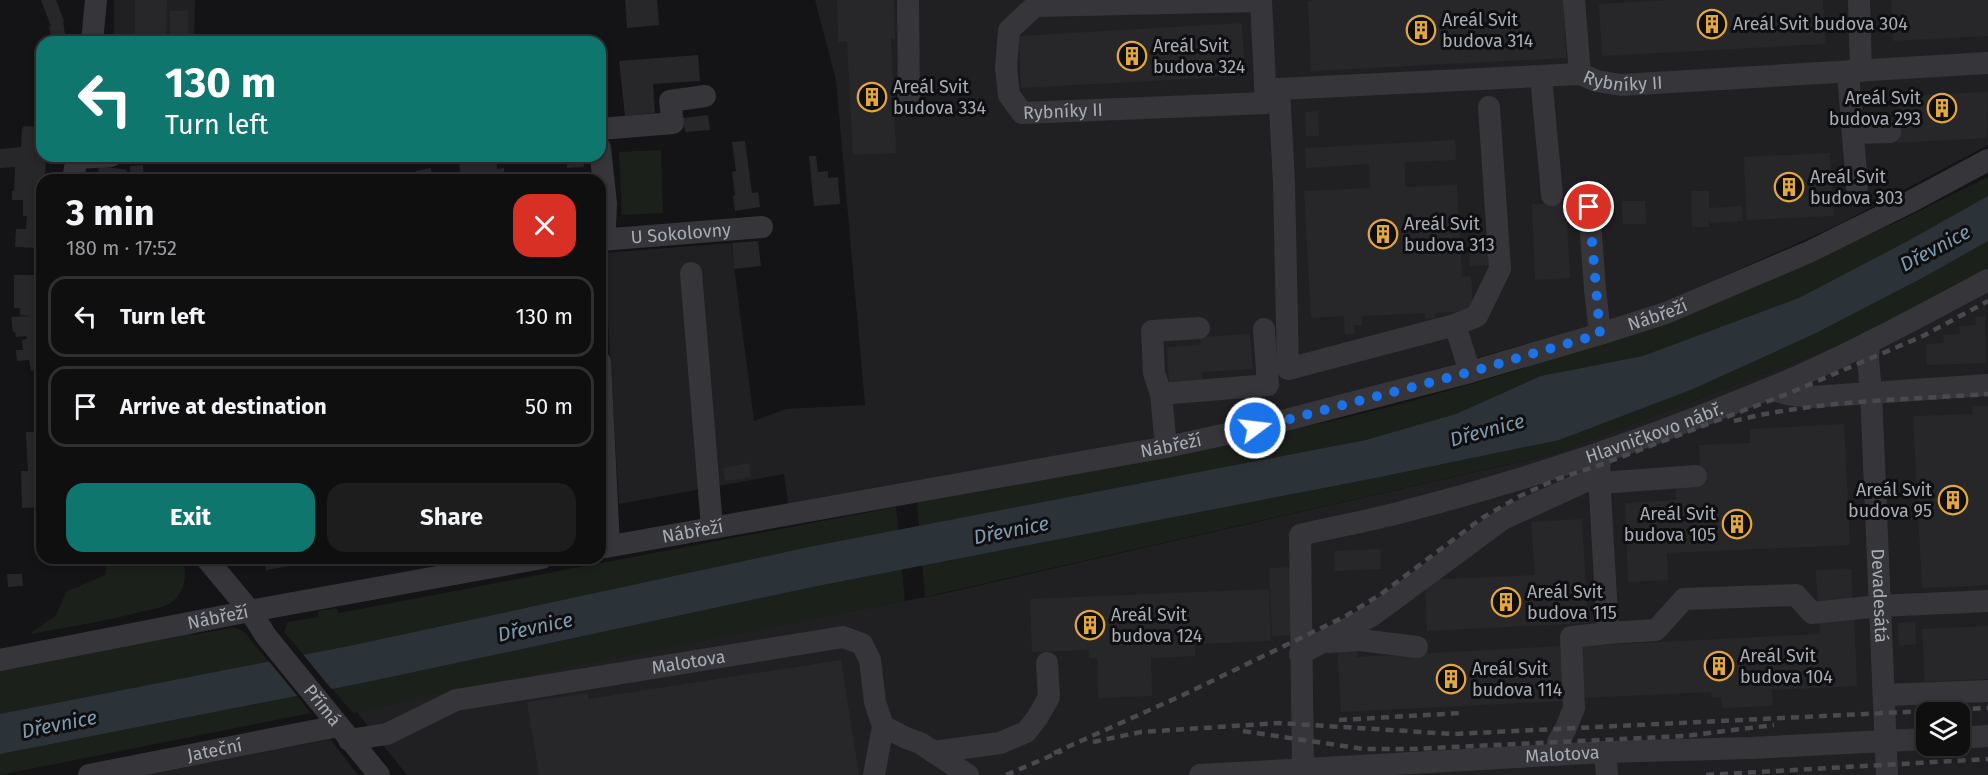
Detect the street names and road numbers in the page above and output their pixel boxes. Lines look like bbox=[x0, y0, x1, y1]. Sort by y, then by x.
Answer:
street label: Rybníky II bbox=[1580, 65, 1663, 96]
street label: Rybníky II bbox=[1023, 99, 1103, 124]
street label: U Sokolovny bbox=[630, 219, 732, 249]
street label: Nábřeží bbox=[1625, 294, 1691, 336]
street label: Hlavničkovo nábř. bbox=[1583, 398, 1726, 468]
street label: Nábřeží bbox=[1139, 429, 1203, 462]
street label: Nábřeží bbox=[660, 515, 725, 548]
street label: Devadesátá bbox=[1867, 548, 1892, 643]
street label: Nábřeží bbox=[185, 601, 250, 634]
street label: Malotova bbox=[650, 645, 727, 679]
street label: Přímá bbox=[299, 680, 346, 731]
street label: Jateční bbox=[185, 734, 244, 766]
street label: Malotova bbox=[1525, 741, 1600, 768]

